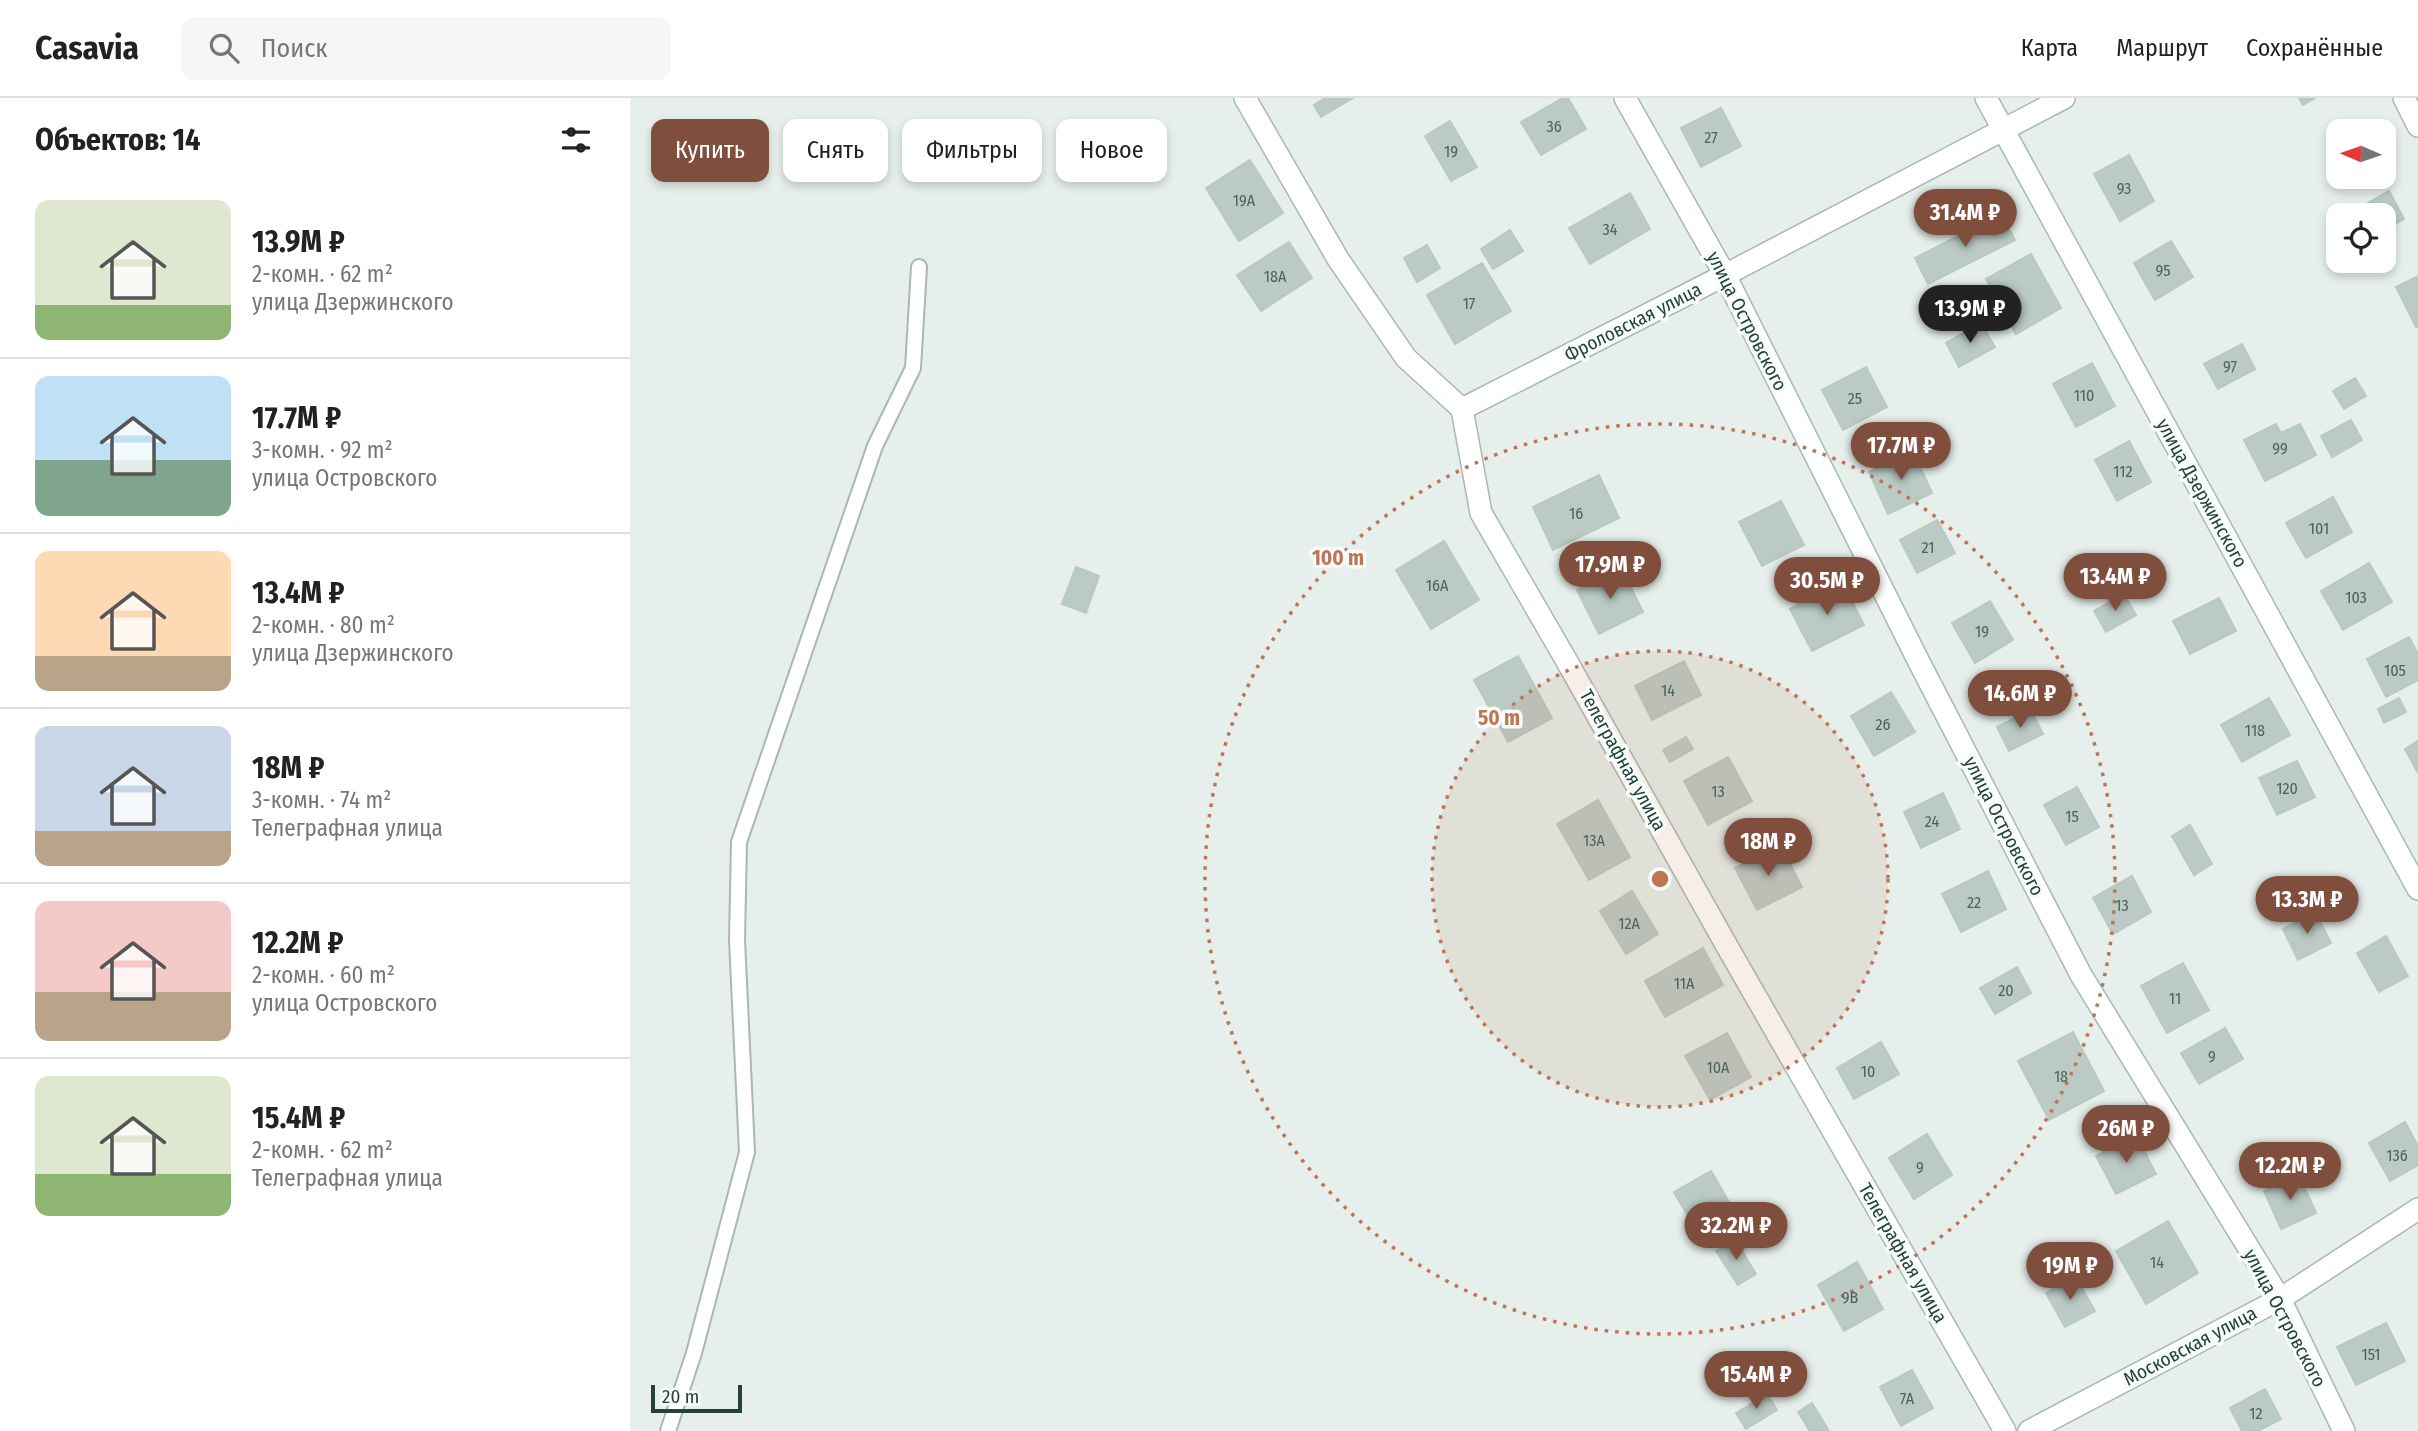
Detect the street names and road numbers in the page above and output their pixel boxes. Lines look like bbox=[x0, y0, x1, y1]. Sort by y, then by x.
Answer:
street label: улица Островского bbox=[1702, 248, 1792, 394]
street label: Фроловская улица bbox=[1561, 278, 1705, 366]
street label: улица Дзержинского bbox=[2152, 415, 2252, 571]
street label: Телеграфная улица bbox=[1575, 686, 1671, 834]
street label: улица Островского bbox=[1959, 753, 2049, 899]
street label: Телеграфная улица bbox=[1854, 1179, 1952, 1327]
street label: улица Островского bbox=[2239, 1245, 2331, 1391]
street label: Московская улица bbox=[2120, 1301, 2260, 1391]

